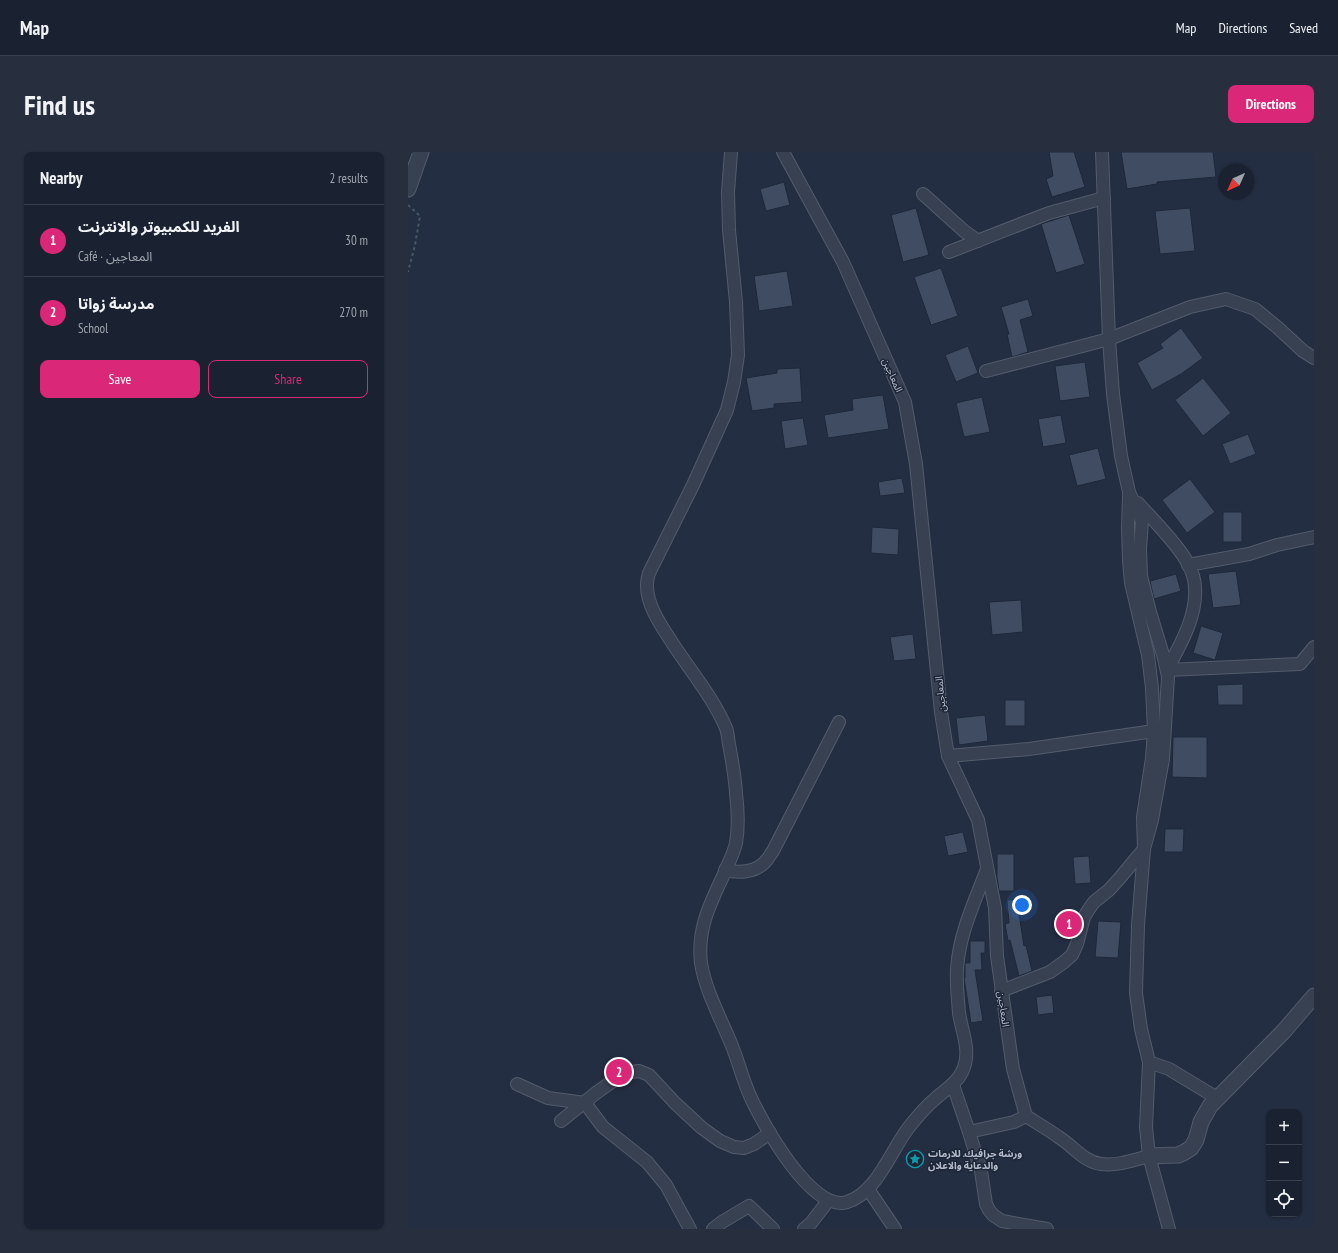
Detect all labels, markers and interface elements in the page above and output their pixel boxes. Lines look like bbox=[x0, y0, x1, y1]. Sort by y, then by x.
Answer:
text: Map bbox=[20, 16, 49, 40]
text: Map bbox=[1176, 19, 1196, 37]
text: Directions bbox=[1218, 19, 1267, 37]
text: Saved bbox=[1289, 19, 1318, 37]
button: Directions bbox=[1228, 85, 1314, 123]
text: Find us bbox=[24, 86, 95, 123]
north arrow bbox=[1218, 164, 1254, 200]
text: Nearby bbox=[40, 167, 83, 189]
text: 2 results bbox=[329, 170, 368, 187]
text: الفريد للكمبيوتر والانترنت bbox=[78, 217, 240, 236]
text: 1 bbox=[50, 232, 56, 249]
text: 30 m bbox=[345, 232, 368, 249]
text: Café · المعاجين bbox=[78, 248, 152, 265]
text: مدرسة زواتا bbox=[78, 294, 155, 313]
text: 2 bbox=[50, 304, 56, 321]
text: 270 m bbox=[339, 304, 368, 321]
text: School bbox=[78, 320, 108, 337]
street label: المعاجين bbox=[879, 356, 906, 394]
button: Save bbox=[40, 360, 200, 398]
button: Share bbox=[208, 360, 368, 398]
street label: المعاجين bbox=[932, 675, 949, 712]
your location bbox=[1012, 895, 1032, 915]
pin: 1 bbox=[1056, 909, 1082, 939]
street label: المعاجين bbox=[995, 990, 1012, 1028]
pin: 2 bbox=[606, 1057, 632, 1087]
map controls bbox=[1266, 1109, 1302, 1217]
button: + bbox=[1266, 1109, 1302, 1145]
button: − bbox=[1266, 1145, 1302, 1181]
place label: ورشة جرافيك. للارمات والدعاية والاعلان bbox=[928, 1147, 1022, 1172]
place icon: ورشة جرافيك. للارمات والدعاية والاعلان bbox=[905, 1149, 925, 1169]
button: locate bbox=[1266, 1181, 1302, 1217]

